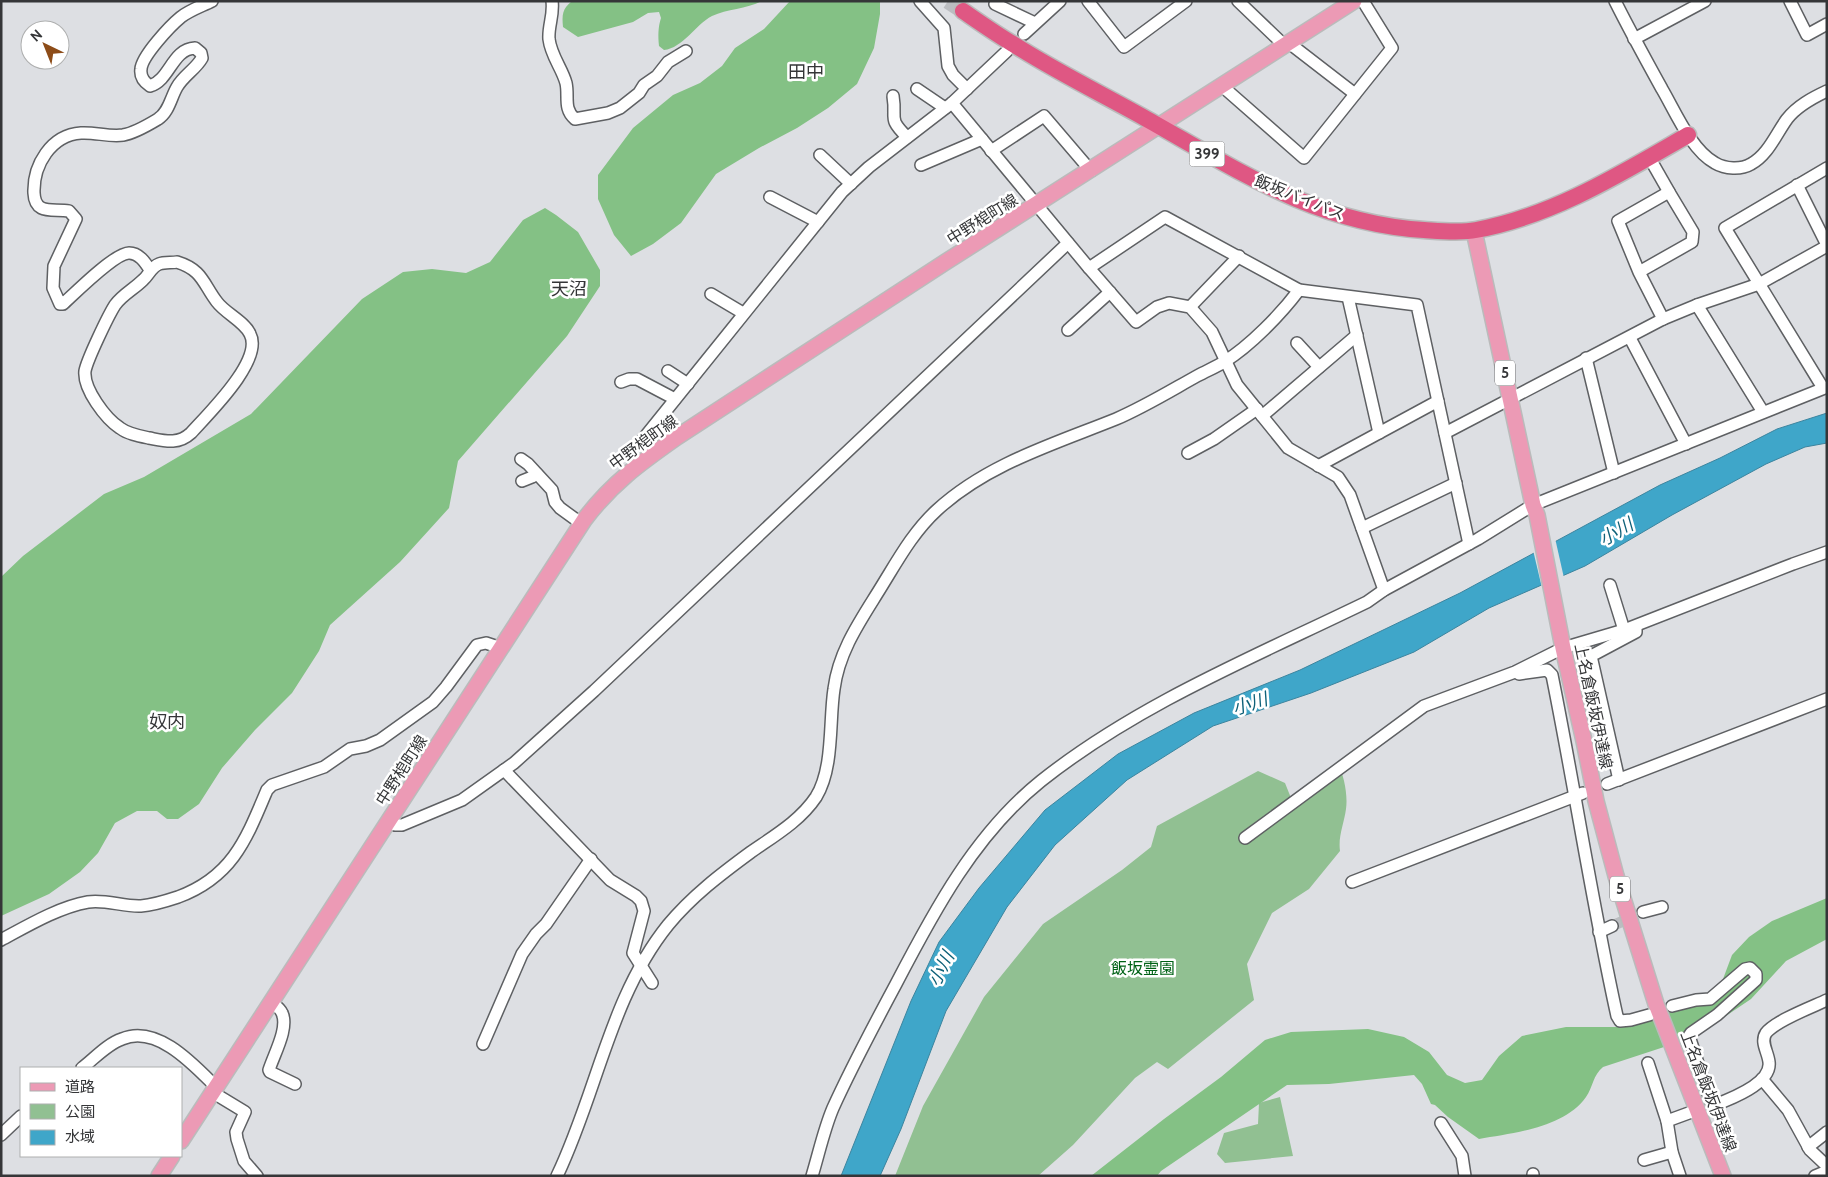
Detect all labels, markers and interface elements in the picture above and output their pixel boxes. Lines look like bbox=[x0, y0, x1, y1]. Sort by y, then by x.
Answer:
north arrow bbox=[20, 20, 70, 70]
text: N bbox=[26, 26, 46, 45]
district label: 田中 bbox=[788, 61, 824, 83]
road number: 399 bbox=[1190, 142, 1224, 166]
street label: 飯坂バイパス bbox=[1252, 171, 1348, 224]
street label: 中野梍町線 bbox=[943, 190, 1021, 249]
district label: 天沼 bbox=[551, 278, 587, 300]
road number: 5 bbox=[1495, 360, 1515, 386]
street label: 中野梍町線 bbox=[605, 411, 681, 474]
water label: 小川 bbox=[1595, 512, 1639, 551]
street label: 上名倉飯坂伊達線 bbox=[1571, 642, 1616, 771]
water label: 小川 bbox=[1229, 687, 1272, 720]
district label: 奴内 bbox=[149, 711, 185, 733]
street label: 中野梍町線 bbox=[372, 732, 431, 809]
road number: 5 bbox=[1610, 876, 1630, 902]
water label: 小川 bbox=[923, 946, 960, 990]
park label: 飯坂霊園 bbox=[1111, 959, 1175, 978]
street label: 上名倉飯坂伊達線 bbox=[1677, 1028, 1740, 1154]
legend bbox=[20, 1067, 182, 1157]
text: 道路 bbox=[65, 1078, 95, 1096]
text: 公園 bbox=[65, 1103, 95, 1121]
text: 水域 bbox=[65, 1128, 95, 1146]

